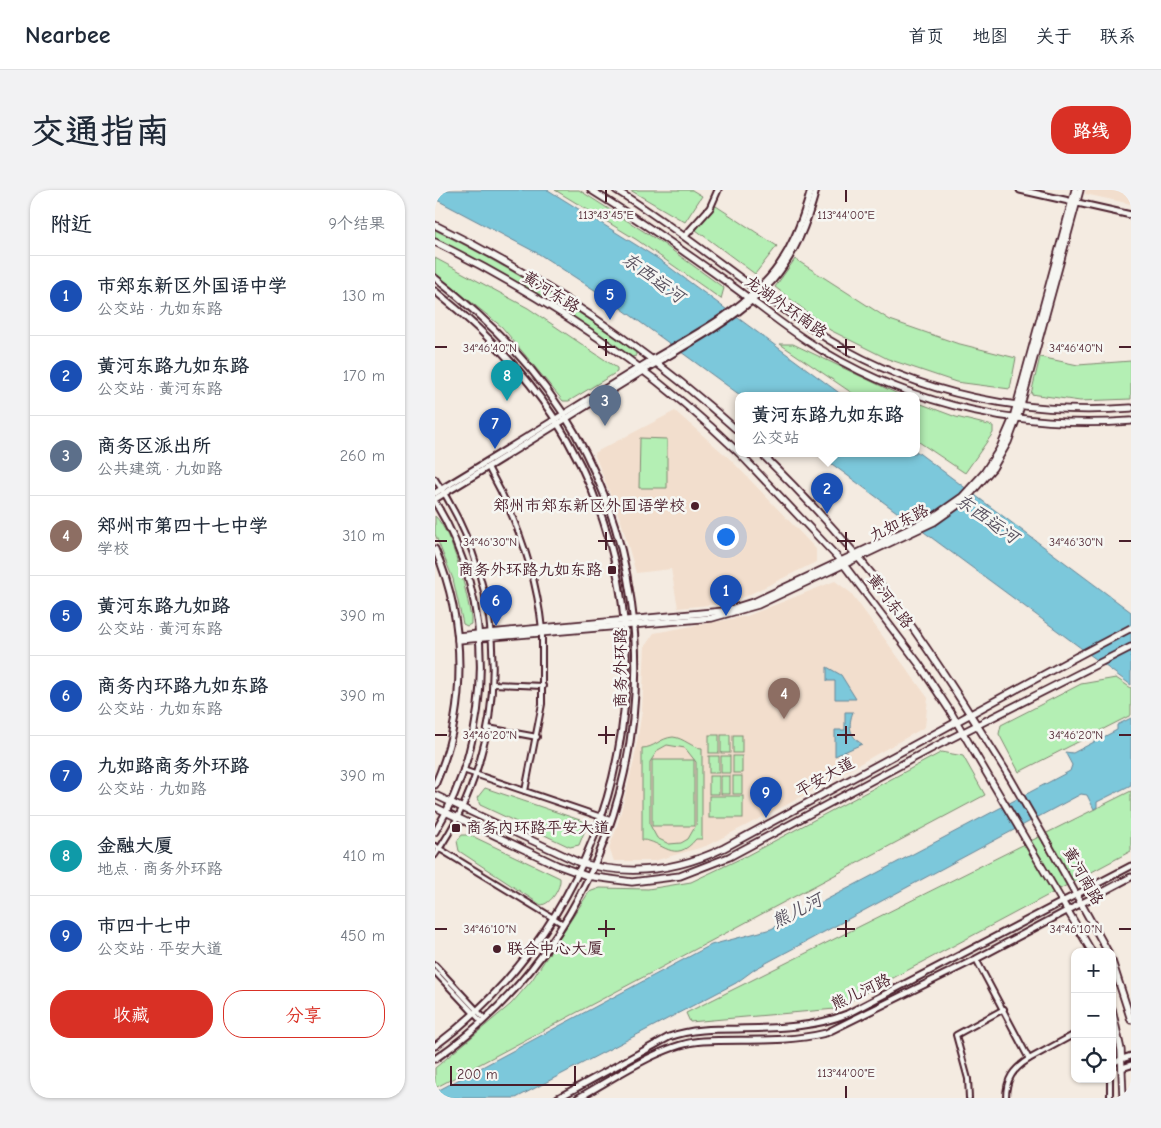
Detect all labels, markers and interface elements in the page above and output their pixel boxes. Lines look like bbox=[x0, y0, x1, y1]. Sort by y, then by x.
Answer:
text: Nearbee bbox=[25, 21, 110, 49]
text: 首页 bbox=[908, 26, 944, 47]
text: 地图 bbox=[972, 26, 1008, 47]
text: 关于 bbox=[1036, 26, 1072, 47]
text: 联系 bbox=[1100, 26, 1136, 47]
button: 路线 bbox=[1051, 106, 1131, 154]
text: 交通指南 bbox=[30, 111, 170, 152]
text: 113°43'45"E bbox=[578, 208, 634, 222]
text: 113°44'00"E bbox=[817, 208, 875, 222]
text: 附近 bbox=[50, 212, 92, 236]
text: 9个结果 bbox=[329, 215, 385, 233]
water label: 东西运河 bbox=[618, 248, 691, 309]
street label: 黄河东路 bbox=[519, 267, 583, 317]
street label: 龙湖外环南路 bbox=[742, 272, 830, 342]
text: 市郑东新区外国语中学 bbox=[97, 275, 287, 297]
pin: 5 bbox=[594, 279, 626, 320]
text: 1 bbox=[63, 287, 69, 305]
text: 130 m bbox=[342, 287, 385, 305]
text: 公交站 · 九如东路 bbox=[97, 300, 223, 318]
text: 34°46'40"N bbox=[463, 341, 517, 355]
text: 34°46'40"N bbox=[1049, 341, 1103, 355]
text: 黄河东路九如东路 bbox=[97, 355, 249, 377]
pin: 8 bbox=[491, 360, 523, 401]
text: 2 bbox=[62, 367, 70, 385]
text: 170 m bbox=[343, 367, 385, 385]
text: 公交站 · 黄河东路 bbox=[97, 380, 223, 398]
pin: 3 bbox=[589, 385, 621, 426]
popup bbox=[735, 392, 920, 457]
text: 黄河东路九如东路 bbox=[751, 404, 904, 426]
pin: 7 bbox=[479, 408, 511, 449]
text: 公交站 bbox=[751, 429, 800, 447]
text: 商务区派出所 bbox=[97, 435, 211, 457]
text: 3 bbox=[62, 447, 70, 465]
text: 260 m bbox=[340, 447, 385, 465]
text: 公共建筑 · 九如路 bbox=[97, 460, 223, 478]
pin: 2 bbox=[811, 473, 843, 514]
water label: 东西运河 bbox=[951, 490, 1025, 550]
place label: 郑州市郑东新区外国语学校 bbox=[493, 497, 685, 515]
marker: 郑州市郑东新区外国语学校 bbox=[689, 500, 701, 512]
street label: 九如东路 bbox=[866, 501, 932, 545]
text: 郑州市第四十七中学 bbox=[97, 515, 268, 537]
your location bbox=[713, 524, 739, 550]
text: 4 bbox=[62, 527, 70, 545]
text: 310 m bbox=[342, 527, 385, 545]
text: 34°46'30"N bbox=[463, 535, 517, 549]
text: 34°46'30"N bbox=[1049, 535, 1103, 549]
text: 学校 bbox=[97, 540, 129, 558]
place label: 商务外环路九如东路 bbox=[458, 561, 602, 579]
marker: 商务外环路九如东路 bbox=[606, 564, 618, 576]
street label: 黄河东路 bbox=[864, 570, 916, 632]
pin: 1 bbox=[710, 575, 742, 616]
pin: 6 bbox=[480, 585, 512, 626]
text: 黄河东路九如路 bbox=[97, 595, 230, 617]
text: 5 bbox=[62, 607, 70, 625]
text: 390 m bbox=[340, 607, 385, 625]
text: 公交站 · 黄河东路 bbox=[97, 620, 223, 638]
street label: 商务外环路 bbox=[612, 628, 630, 708]
text: 商务内环路九如东路 bbox=[97, 675, 268, 697]
pin: 4 bbox=[768, 678, 800, 719]
text: 6 bbox=[62, 687, 70, 705]
text: 390 m bbox=[340, 687, 385, 705]
text: 公交站 · 九如东路 bbox=[97, 700, 223, 718]
text: 34°46'20"N bbox=[463, 728, 517, 742]
text: 34°46'20"N bbox=[1049, 728, 1103, 742]
street label: 平安大道 bbox=[793, 754, 857, 800]
text: 九如路商务外环路 bbox=[97, 755, 249, 777]
text: 7 bbox=[62, 767, 70, 785]
text: 390 m bbox=[340, 767, 385, 785]
pin: 9 bbox=[750, 777, 782, 818]
text: 公交站 · 九如路 bbox=[97, 780, 207, 798]
place label: 商务内环路平安大道 bbox=[466, 819, 610, 837]
marker: 商务内环路平安大道 bbox=[450, 822, 462, 834]
text: 金融大厦 bbox=[97, 835, 173, 857]
street label: 黄河南路 bbox=[1059, 844, 1107, 908]
text: 8 bbox=[62, 847, 70, 865]
text: 410 m bbox=[343, 847, 385, 865]
text: 地点 · 商务外环路 bbox=[97, 860, 223, 878]
water label: 熊儿河 bbox=[768, 888, 828, 933]
text: 市四十七中 bbox=[97, 915, 192, 937]
text: 34°46'10"N bbox=[464, 922, 516, 936]
text: 34°46'10"N bbox=[1050, 922, 1102, 936]
text: 9 bbox=[62, 927, 70, 945]
text: 450 m bbox=[340, 927, 385, 945]
text: 公交站 · 平安大道 bbox=[97, 940, 223, 958]
place label: 联合中心大厦 bbox=[507, 940, 603, 958]
marker: 联合中心大厦 bbox=[491, 943, 503, 955]
map controls bbox=[1071, 948, 1116, 1083]
button: + bbox=[1071, 948, 1116, 993]
street label: 熊儿河路 bbox=[828, 970, 894, 1014]
button: 收藏 bbox=[50, 990, 213, 1038]
button: 分享 bbox=[223, 990, 385, 1038]
button: − bbox=[1071, 993, 1116, 1038]
button: locate bbox=[1071, 1038, 1116, 1083]
scale bar bbox=[450, 1063, 576, 1086]
text: 200 m bbox=[457, 1066, 498, 1083]
text: 113°44'00"E bbox=[817, 1066, 875, 1080]

